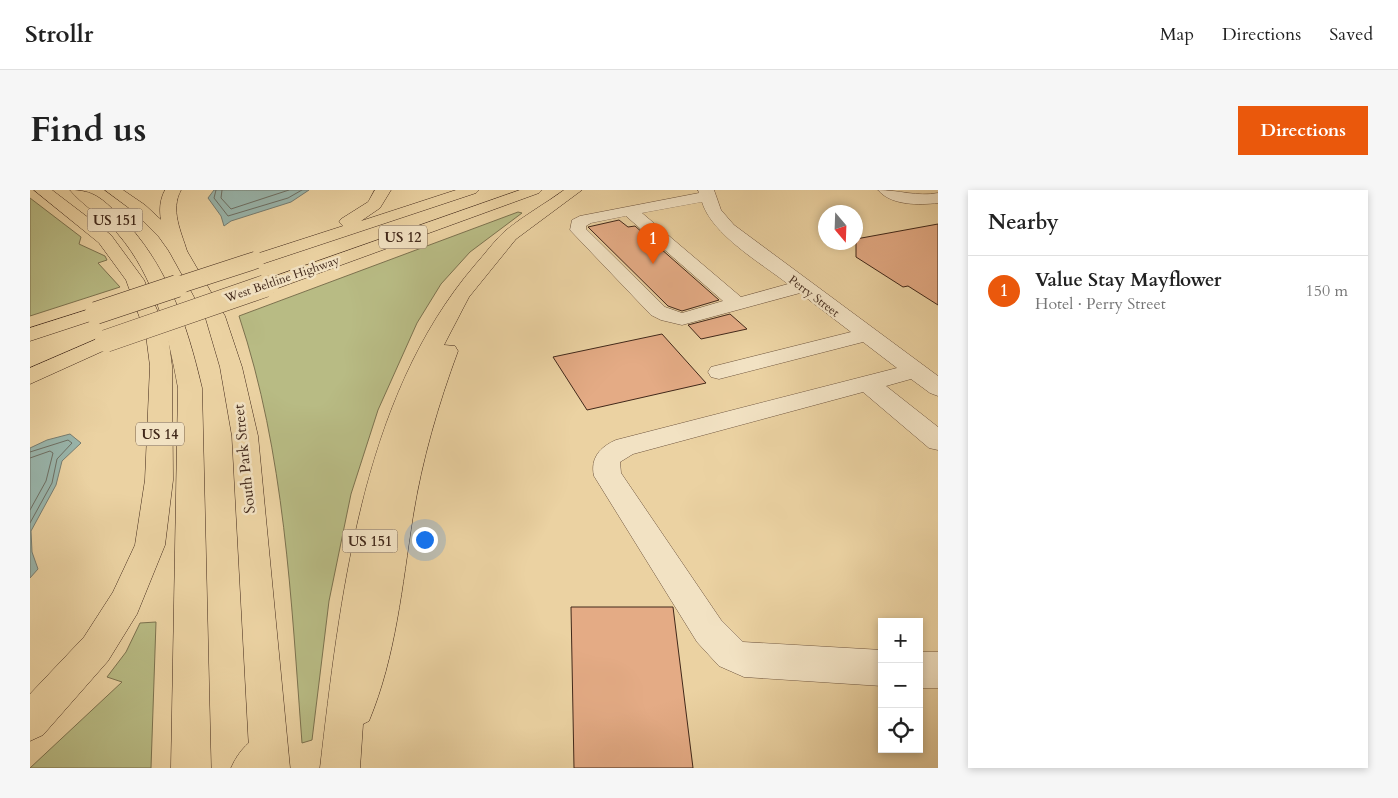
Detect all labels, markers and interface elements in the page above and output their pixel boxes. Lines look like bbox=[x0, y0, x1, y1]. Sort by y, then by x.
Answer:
text: Strollr bbox=[25, 18, 93, 51]
text: Map bbox=[1160, 22, 1194, 47]
text: Directions bbox=[1222, 22, 1301, 47]
text: Saved bbox=[1329, 22, 1373, 47]
text: Find us bbox=[30, 106, 146, 154]
button: Directions bbox=[1238, 106, 1368, 155]
north arrow bbox=[818, 205, 863, 250]
road number: US 151 bbox=[88, 208, 142, 232]
text: Nearby bbox=[988, 208, 1059, 237]
pin: 1 bbox=[637, 223, 669, 264]
road number: US 12 bbox=[379, 226, 427, 248]
street label: West Beltline Highway bbox=[222, 252, 342, 306]
text: Value Stay Mayflower bbox=[1035, 267, 1221, 293]
street label: Perry Street bbox=[785, 272, 843, 320]
text: 1 bbox=[1000, 280, 1008, 302]
text: 150 m bbox=[1306, 280, 1348, 302]
text: Hotel · Perry Street bbox=[1035, 293, 1166, 315]
street label: South Park Street bbox=[228, 403, 260, 515]
road number: US 14 bbox=[136, 422, 184, 445]
your location bbox=[412, 527, 438, 553]
road number: US 151 bbox=[342, 530, 398, 552]
map controls bbox=[878, 618, 923, 753]
button: + bbox=[878, 618, 923, 663]
button: − bbox=[878, 663, 923, 708]
button: locate bbox=[878, 708, 923, 753]

